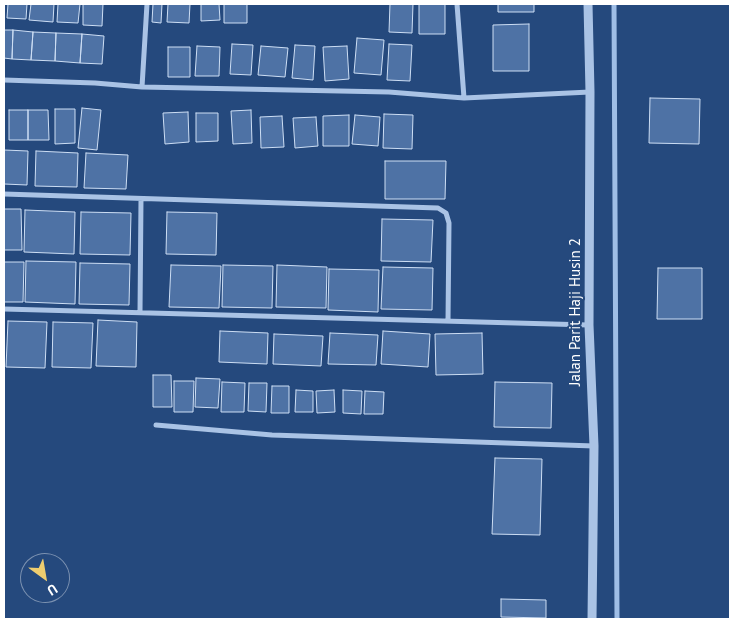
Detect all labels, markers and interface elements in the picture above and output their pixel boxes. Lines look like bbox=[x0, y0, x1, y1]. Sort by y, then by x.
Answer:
street label: Jalan Parit Haji Husin 2 bbox=[567, 238, 585, 386]
north arrow bbox=[20, 553, 70, 603]
text: U bbox=[44, 580, 61, 600]

